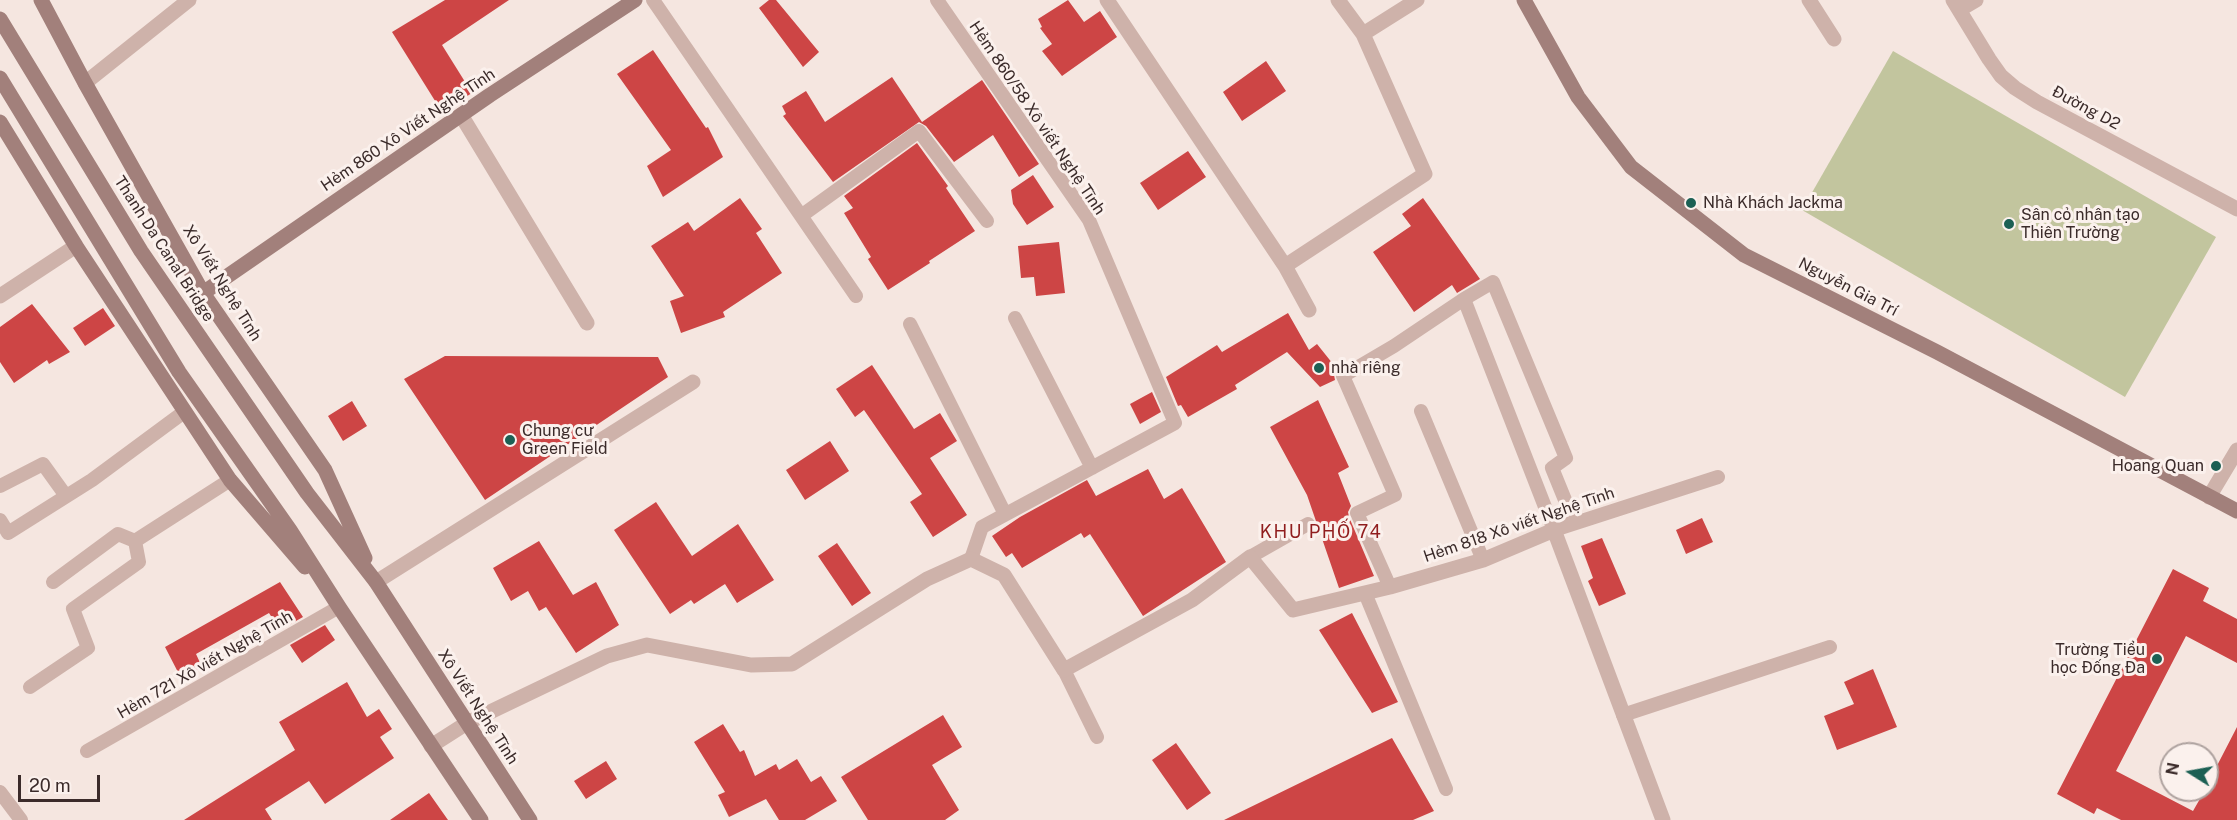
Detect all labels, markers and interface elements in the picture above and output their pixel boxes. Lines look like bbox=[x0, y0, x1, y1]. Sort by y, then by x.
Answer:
street label: Hẻm 860/58 Xô viết Nghệ Tĩnh bbox=[965, 18, 1109, 218]
street label: Hẻm 860 Xô Viết Nghệ Tĩnh bbox=[317, 64, 499, 196]
street label: Đường D2 bbox=[2048, 82, 2124, 134]
street label: Thanh Da Canal Bridge bbox=[110, 173, 218, 325]
place label: Nhà Khách Jackma bbox=[1703, 193, 1843, 213]
marker: Nhà Khách Jackma bbox=[1684, 196, 1698, 210]
place label: Sân cỏ nhân tạo Thiên Trường bbox=[2021, 205, 2140, 243]
marker: Sân cỏ nhân tạo Thiên Trường bbox=[2002, 217, 2016, 231]
street label: Xô Viết Nghệ Tĩnh bbox=[179, 221, 265, 345]
street label: Nguyễn Gia Trí bbox=[1795, 254, 1901, 320]
place label: nhà riêng bbox=[1331, 358, 1401, 378]
marker: nhà riêng bbox=[1312, 361, 1326, 375]
place label: Chung cư Green Field bbox=[522, 421, 608, 459]
marker: Chung cư Green Field bbox=[503, 433, 517, 447]
place label: Hoang Quan bbox=[2112, 456, 2204, 476]
marker: Hoang Quan bbox=[2209, 459, 2223, 473]
street label: Hẻm 818 Xô viết Nghệ Tĩnh bbox=[1421, 483, 1617, 567]
district label: KHU PHỐ 74 bbox=[1260, 521, 1382, 543]
street label: Hẻm 721 Xô viết Nghệ Tĩnh bbox=[114, 607, 296, 723]
place label: Trường Tiểu học Đống Đa bbox=[2051, 640, 2145, 678]
street label: Xô Viết Nghệ Tĩnh bbox=[434, 646, 522, 768]
marker: Trường Tiểu học Đống Đa bbox=[2150, 652, 2164, 666]
north arrow bbox=[2159, 742, 2219, 802]
text: N bbox=[2162, 761, 2183, 777]
scale bar bbox=[21, 763, 104, 801]
text: 20 m bbox=[29, 775, 71, 796]

